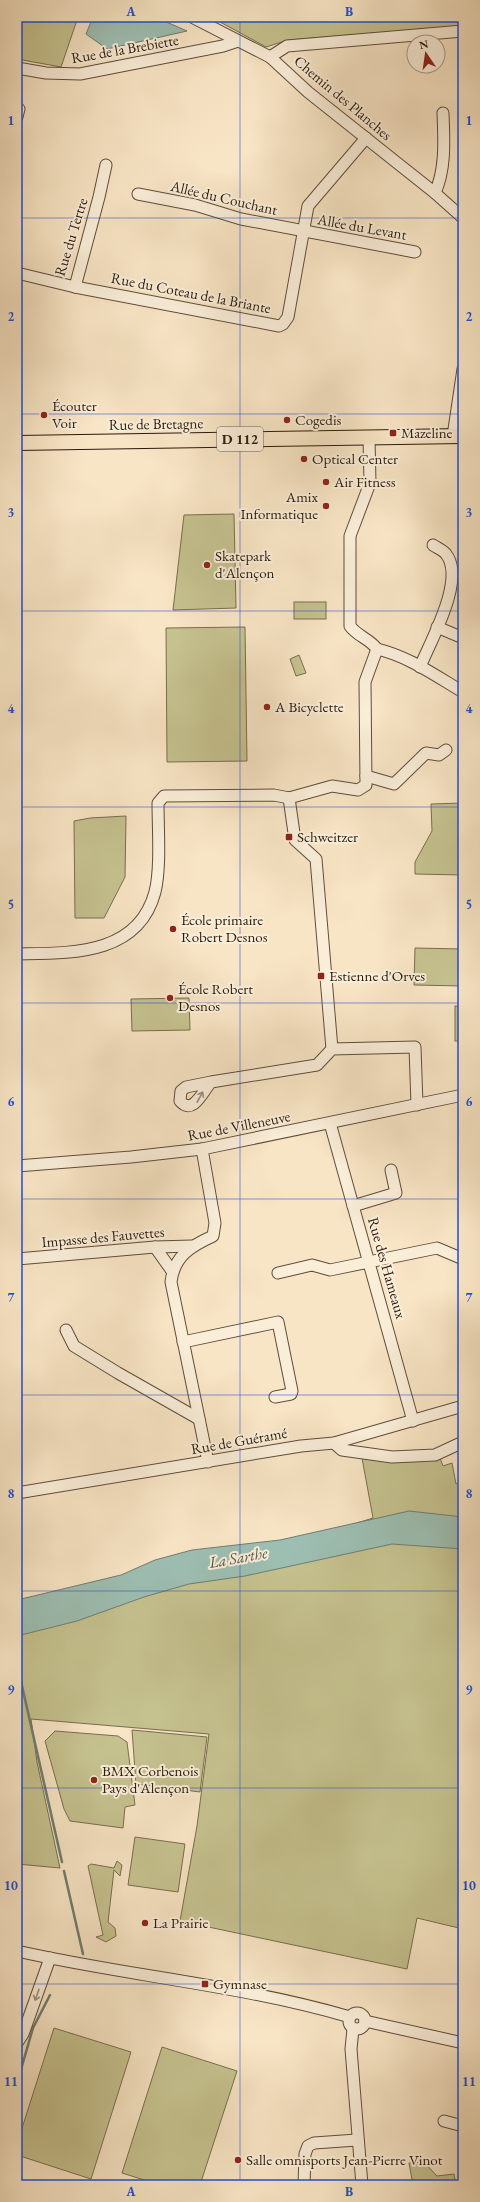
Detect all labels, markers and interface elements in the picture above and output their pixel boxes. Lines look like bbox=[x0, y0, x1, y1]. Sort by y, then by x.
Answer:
text: A bbox=[125, 3, 136, 20]
text: B bbox=[345, 3, 353, 20]
street label: Rue de la Brebiette bbox=[70, 30, 180, 67]
north arrow bbox=[406, 34, 446, 74]
text: N bbox=[418, 36, 430, 52]
street label: Chemin des Planches bbox=[290, 51, 396, 144]
text: 1 bbox=[8, 112, 15, 129]
text: 1 bbox=[466, 112, 473, 129]
street label: Allée du Couchant bbox=[168, 176, 280, 219]
street label: Rue du Tertre bbox=[50, 195, 91, 278]
street label: Allée du Levant bbox=[315, 209, 408, 244]
street label: Rue du Coteau de la Briante bbox=[110, 268, 273, 317]
text: 2 bbox=[8, 308, 15, 325]
text: 2 bbox=[466, 308, 473, 325]
place label: Écouter Voir bbox=[52, 396, 97, 432]
marker: Écouter Voir bbox=[39, 410, 49, 420]
place label: Cogedis bbox=[295, 410, 342, 429]
street label: Rue de Bretagne bbox=[109, 413, 204, 434]
marker: Cogedis bbox=[282, 415, 292, 425]
place label: Mazeline bbox=[401, 423, 453, 442]
road number: D 112 bbox=[217, 427, 263, 451]
marker: Mazeline bbox=[388, 428, 398, 438]
place label: Optical Center bbox=[312, 449, 398, 468]
marker: Optical Center bbox=[299, 454, 309, 464]
place label: Air Fitness bbox=[333, 472, 396, 491]
marker: Air Fitness bbox=[321, 477, 331, 487]
place label: Amix Informatique bbox=[241, 487, 319, 523]
marker: Amix Informatique bbox=[321, 501, 331, 511]
text: 3 bbox=[8, 504, 15, 521]
text: 3 bbox=[466, 504, 473, 521]
place label: Skatepark d'Alençon bbox=[215, 546, 275, 582]
marker: Skatepark d'Alençon bbox=[202, 560, 212, 570]
place label: A Bicyclette bbox=[274, 697, 344, 716]
text: 4 bbox=[8, 700, 15, 717]
text: 4 bbox=[466, 700, 473, 717]
marker: A Bicyclette bbox=[262, 702, 272, 712]
place label: Schweitzer bbox=[297, 827, 358, 846]
marker: Schweitzer bbox=[284, 832, 294, 842]
text: 5 bbox=[8, 896, 14, 913]
text: 5 bbox=[466, 896, 472, 913]
place label: École primaire Robert Desnos bbox=[181, 910, 268, 946]
marker: École primaire Robert Desnos bbox=[168, 924, 178, 934]
place label: Estienne d'Orves bbox=[329, 966, 425, 985]
marker: Estienne d'Orves bbox=[316, 971, 326, 981]
place label: École Robert Desnos bbox=[178, 979, 253, 1015]
marker: École Robert Desnos bbox=[165, 993, 175, 1003]
one-way arrow bbox=[196, 1091, 204, 1103]
text: 6 bbox=[8, 1093, 15, 1110]
text: 6 bbox=[466, 1093, 473, 1110]
street label: Rue de Villeneuve bbox=[186, 1106, 292, 1145]
street label: Rue des Hameaux bbox=[364, 1215, 411, 1321]
street label: Impasse des Fauvettes bbox=[41, 1222, 165, 1251]
text: 7 bbox=[8, 1289, 15, 1306]
text: 7 bbox=[466, 1289, 473, 1306]
street label: Rue de Guéramé bbox=[189, 1423, 289, 1458]
text: 8 bbox=[8, 1485, 15, 1502]
text: 8 bbox=[466, 1485, 473, 1502]
water label: La Sarthe bbox=[206, 1542, 270, 1573]
text: 9 bbox=[8, 1681, 15, 1698]
text: 9 bbox=[466, 1681, 473, 1698]
place label: BMX Corbenois Pays d'Alençon bbox=[102, 1761, 199, 1797]
marker: BMX Corbenois Pays d'Alençon bbox=[89, 1775, 99, 1785]
text: 10 bbox=[4, 1877, 18, 1894]
text: 10 bbox=[462, 1877, 476, 1894]
place label: La Prairie bbox=[153, 1913, 208, 1932]
marker: La Prairie bbox=[140, 1918, 150, 1928]
place label: Gymnase bbox=[213, 1974, 267, 1993]
marker: Gymnase bbox=[200, 1979, 210, 1989]
one-way arrow bbox=[33, 1988, 40, 2001]
text: 11 bbox=[4, 2073, 18, 2090]
text: 11 bbox=[462, 2073, 476, 2090]
place label: Salle omnisports Jean-Pierre Vinot bbox=[246, 2150, 443, 2169]
marker: Salle omnisports Jean-Pierre Vinot bbox=[233, 2155, 243, 2165]
text: A bbox=[125, 2183, 136, 2200]
text: B bbox=[345, 2183, 353, 2200]

